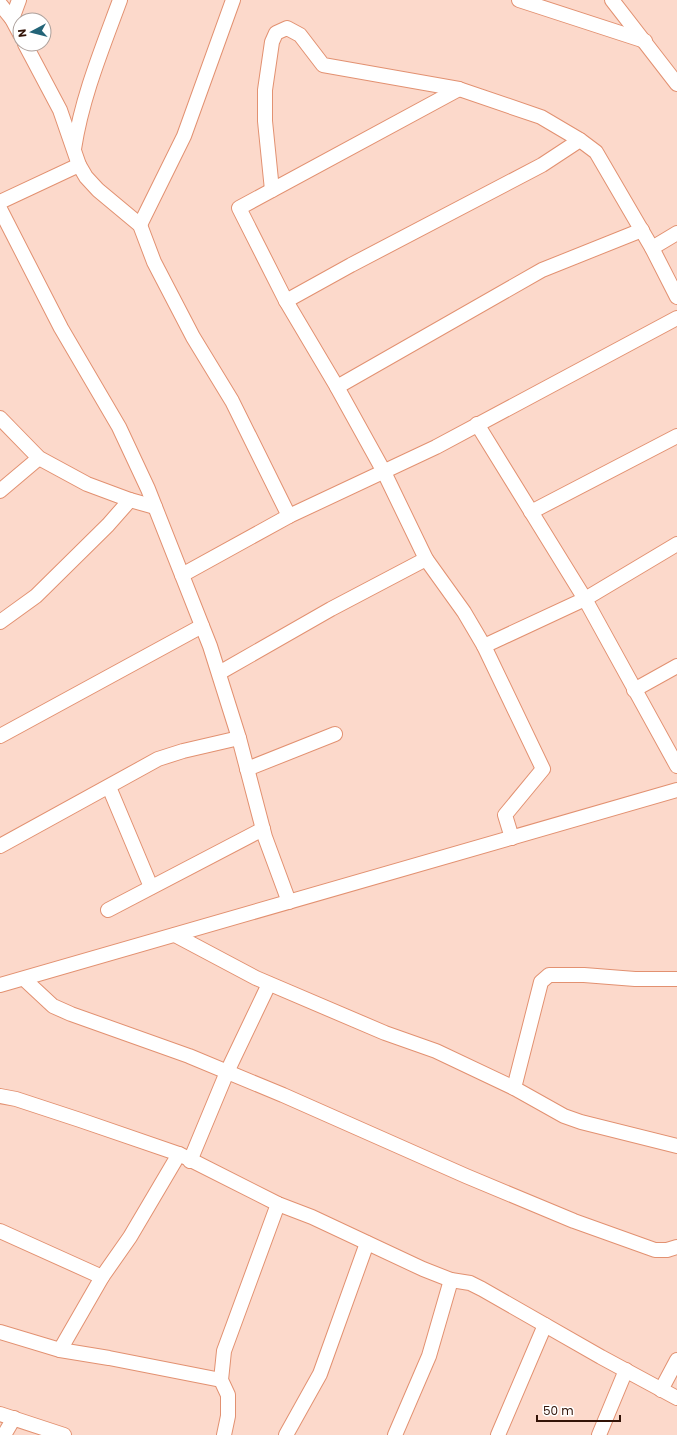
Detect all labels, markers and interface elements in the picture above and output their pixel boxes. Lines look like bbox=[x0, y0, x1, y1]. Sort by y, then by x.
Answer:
north arrow bbox=[12, 12, 52, 52]
text: N bbox=[14, 28, 31, 38]
scale bar bbox=[537, 1397, 620, 1423]
text: 50 m bbox=[543, 1402, 574, 1419]

